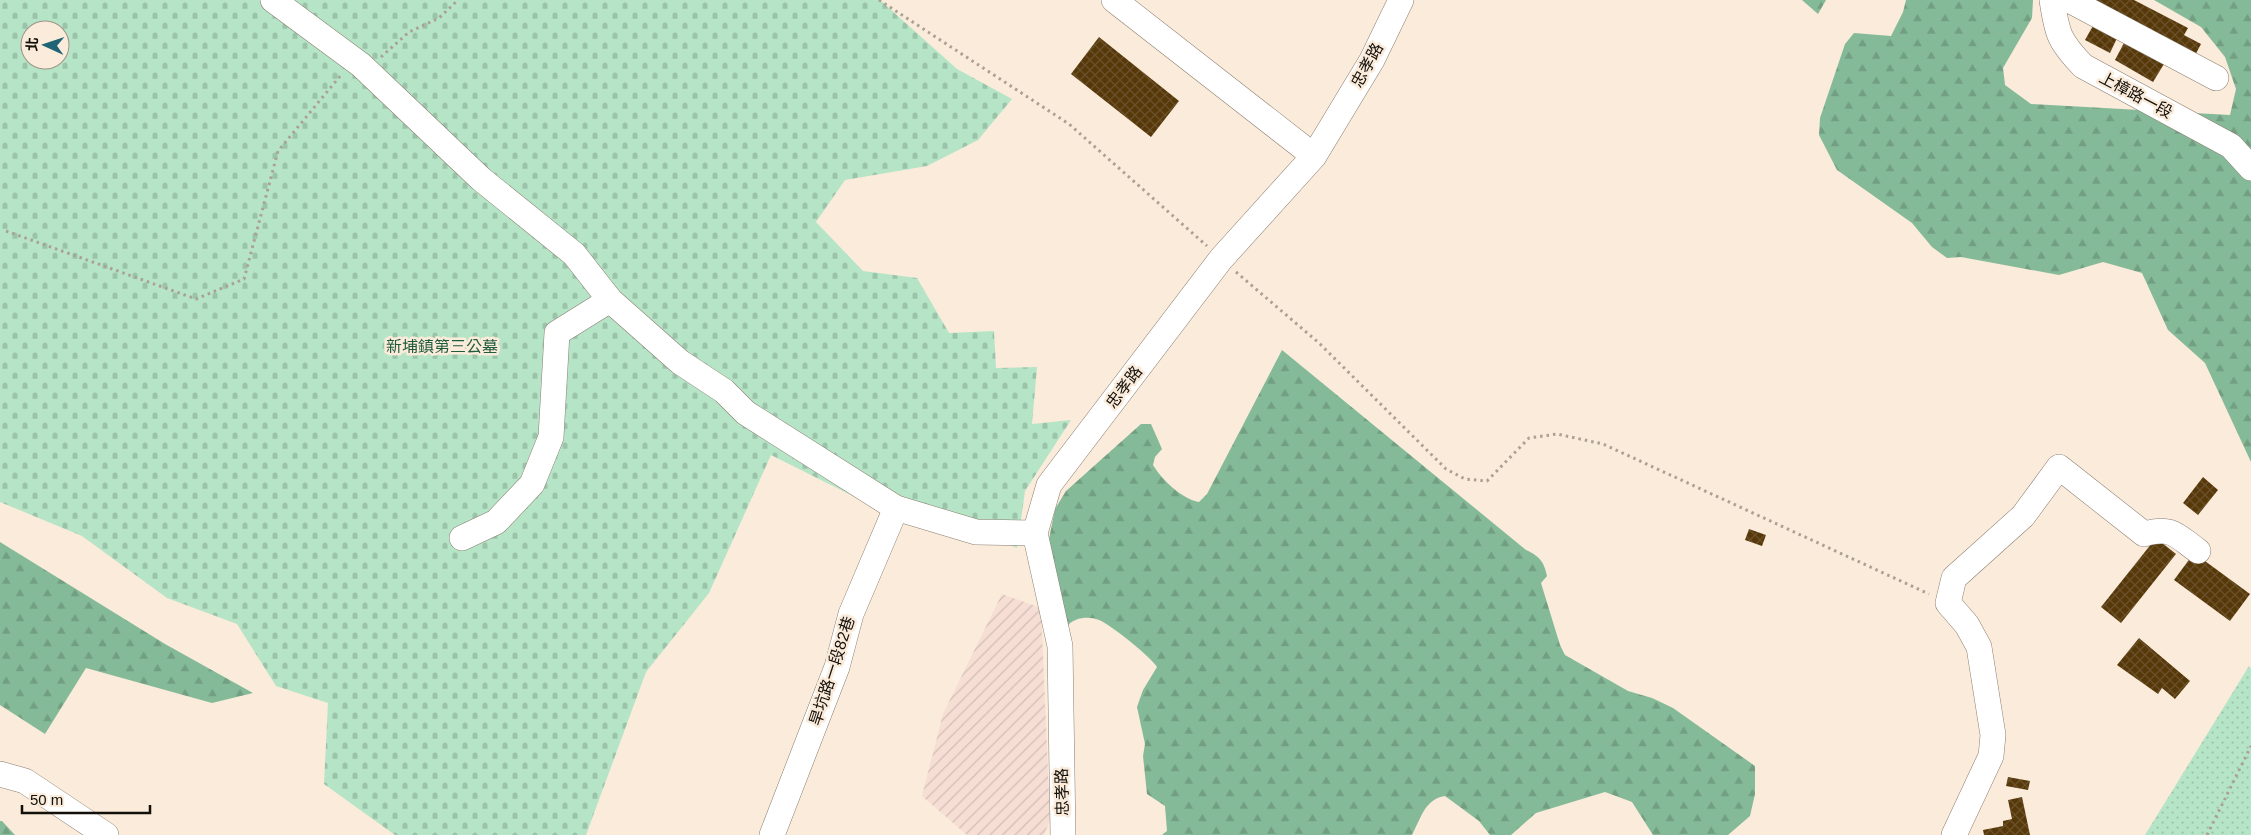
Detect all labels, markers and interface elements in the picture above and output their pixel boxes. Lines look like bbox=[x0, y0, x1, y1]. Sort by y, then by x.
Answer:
north arrow bbox=[20, 20, 70, 70]
text: 北 bbox=[24, 37, 40, 52]
street label: 忠孝路 bbox=[1348, 40, 1386, 90]
street label: 上樟路一段 bbox=[2097, 69, 2175, 121]
park label: 新埔鎮第三公墓 bbox=[386, 338, 498, 355]
street label: 忠孝路 bbox=[1103, 363, 1145, 411]
street label: 旱坑路一段82巷 bbox=[806, 614, 858, 728]
street label: 忠孝路 bbox=[1053, 768, 1071, 816]
scale bar bbox=[22, 782, 150, 814]
text: 50 m bbox=[30, 791, 63, 808]

